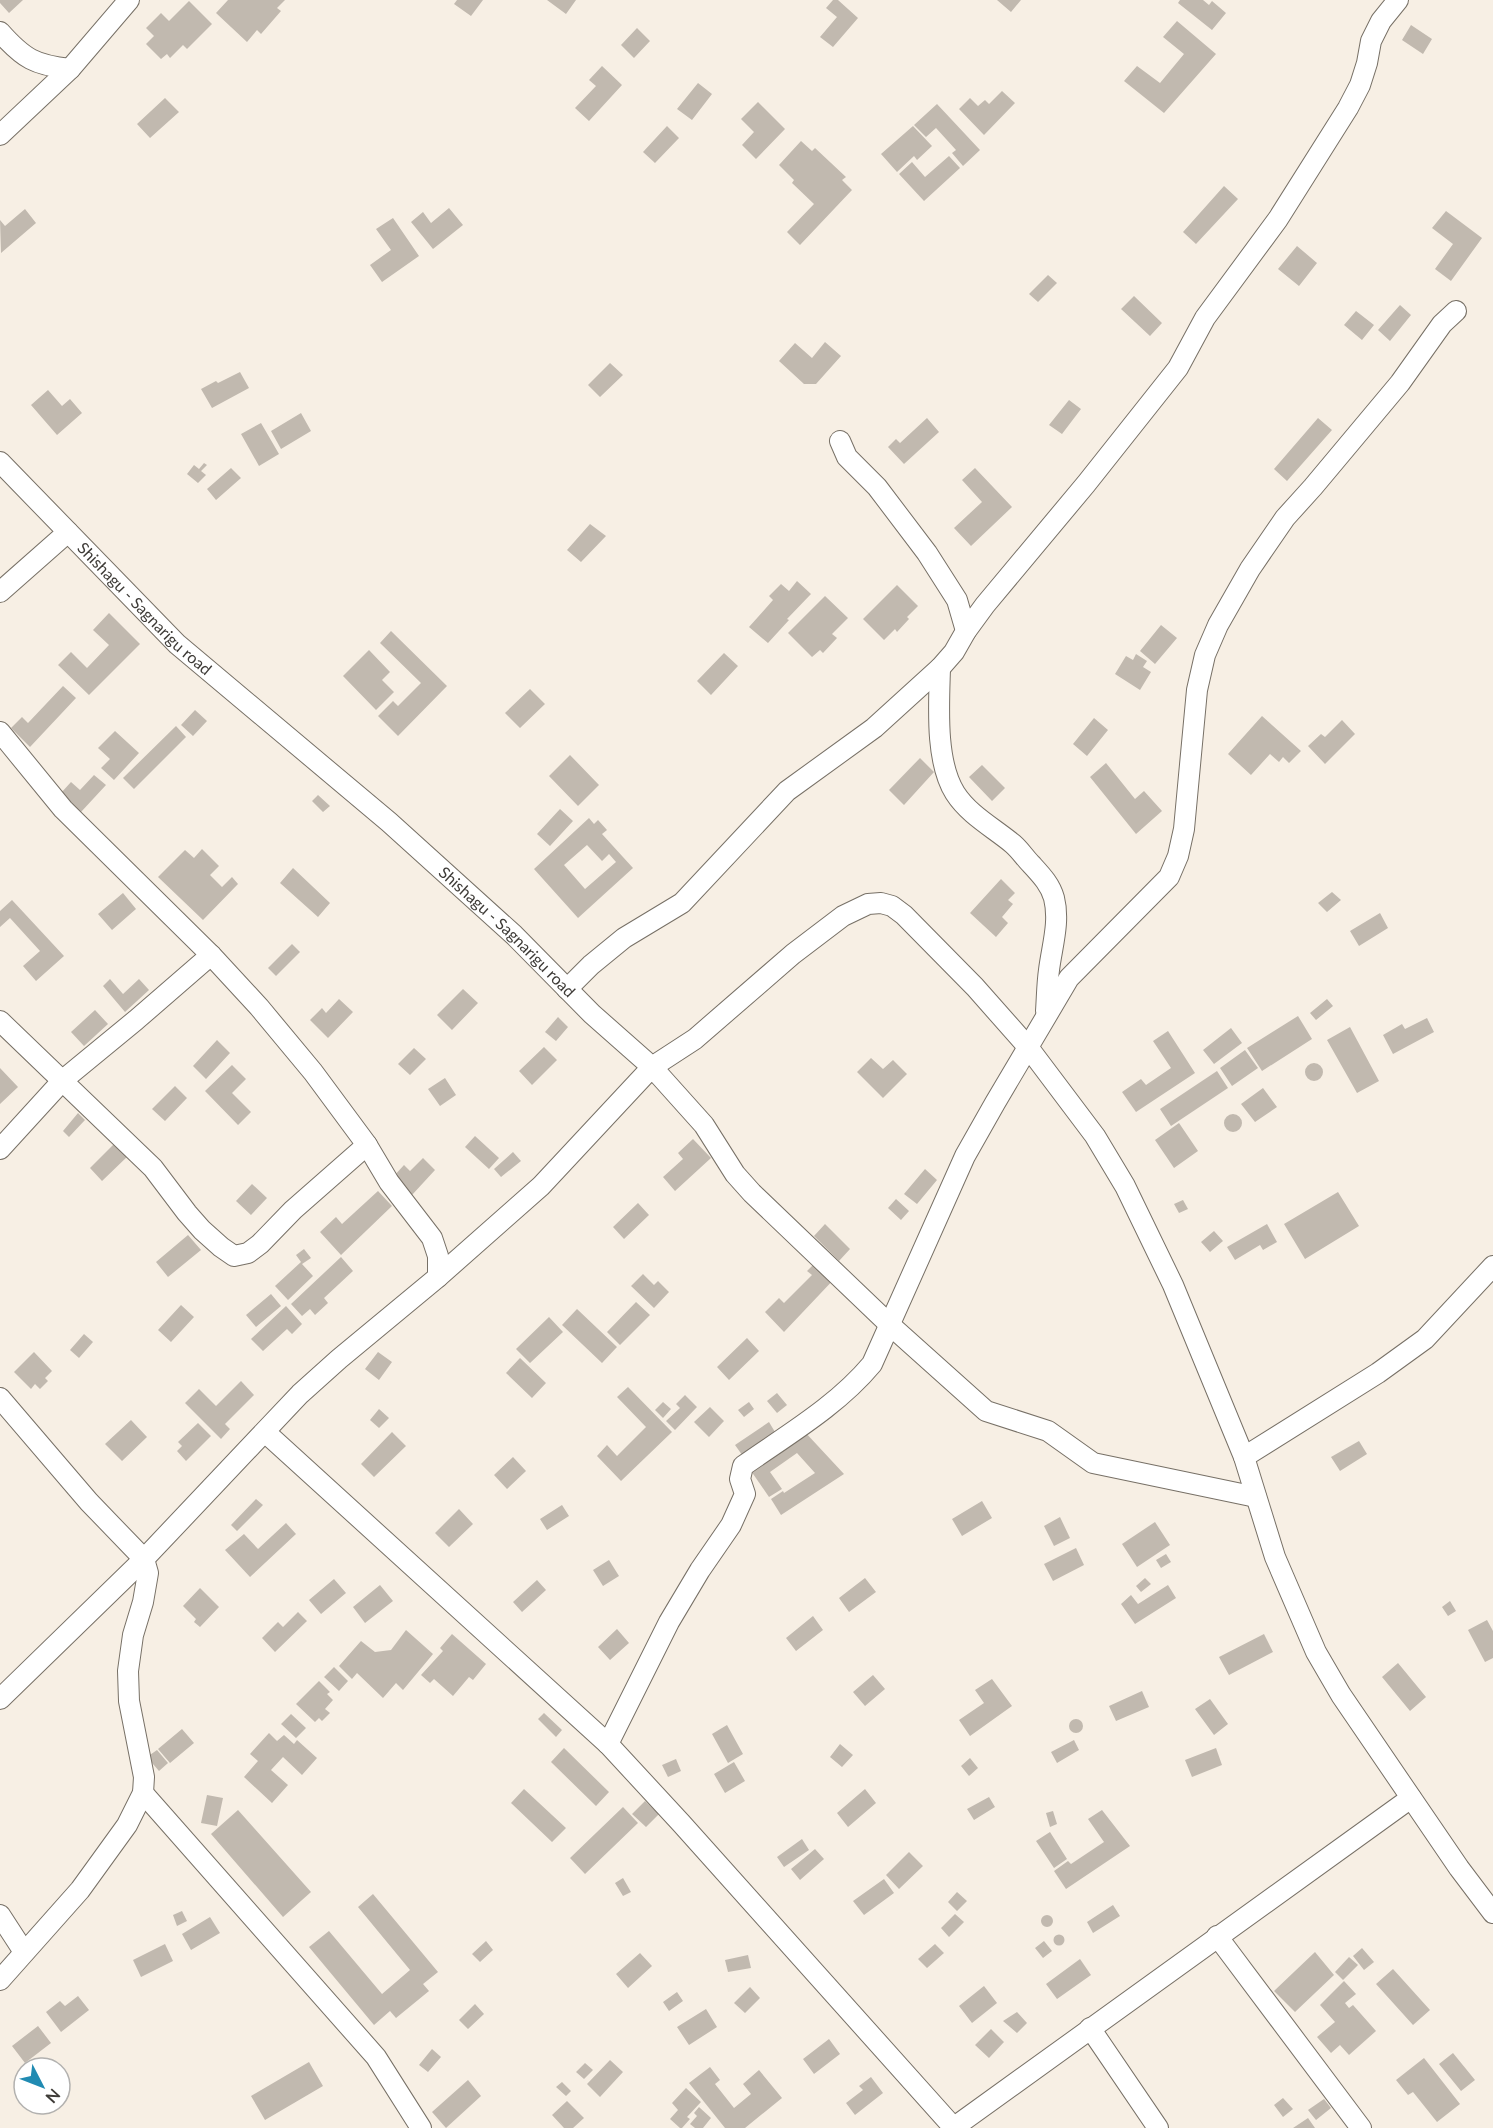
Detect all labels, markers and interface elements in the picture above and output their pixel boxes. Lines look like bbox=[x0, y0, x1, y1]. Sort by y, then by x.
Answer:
street label: Shishagu - Sagnarigu road bbox=[74, 538, 216, 678]
street label: Shishagu - Sagnarigu road bbox=[436, 862, 580, 1001]
north arrow bbox=[12, 2056, 72, 2116]
text: N bbox=[42, 2085, 65, 2107]

